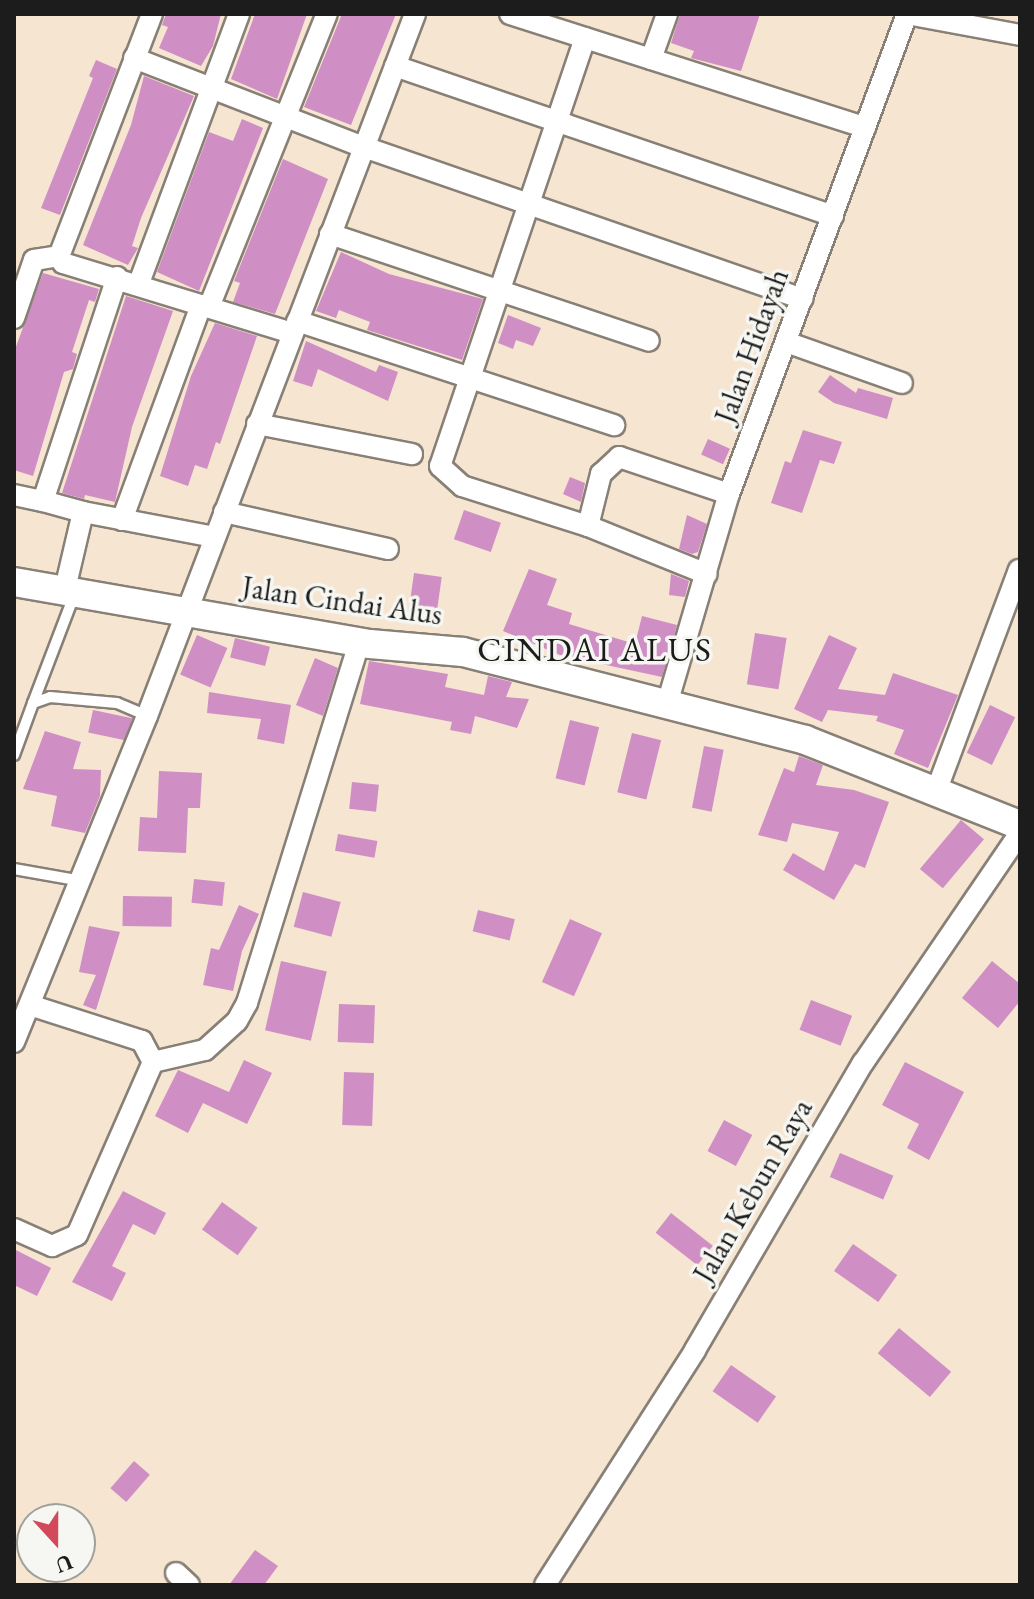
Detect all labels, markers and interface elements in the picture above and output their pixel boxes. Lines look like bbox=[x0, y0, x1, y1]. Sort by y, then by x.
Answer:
street label: Jalan Hidayah bbox=[707, 264, 797, 428]
street label: Jalan Cindai Alus bbox=[240, 569, 444, 633]
district label: CINDAI ALUS bbox=[477, 630, 713, 670]
street label: Jalan Kebun Raya bbox=[686, 1093, 820, 1289]
north arrow bbox=[16, 1503, 96, 1583]
text: U bbox=[51, 1548, 77, 1580]

